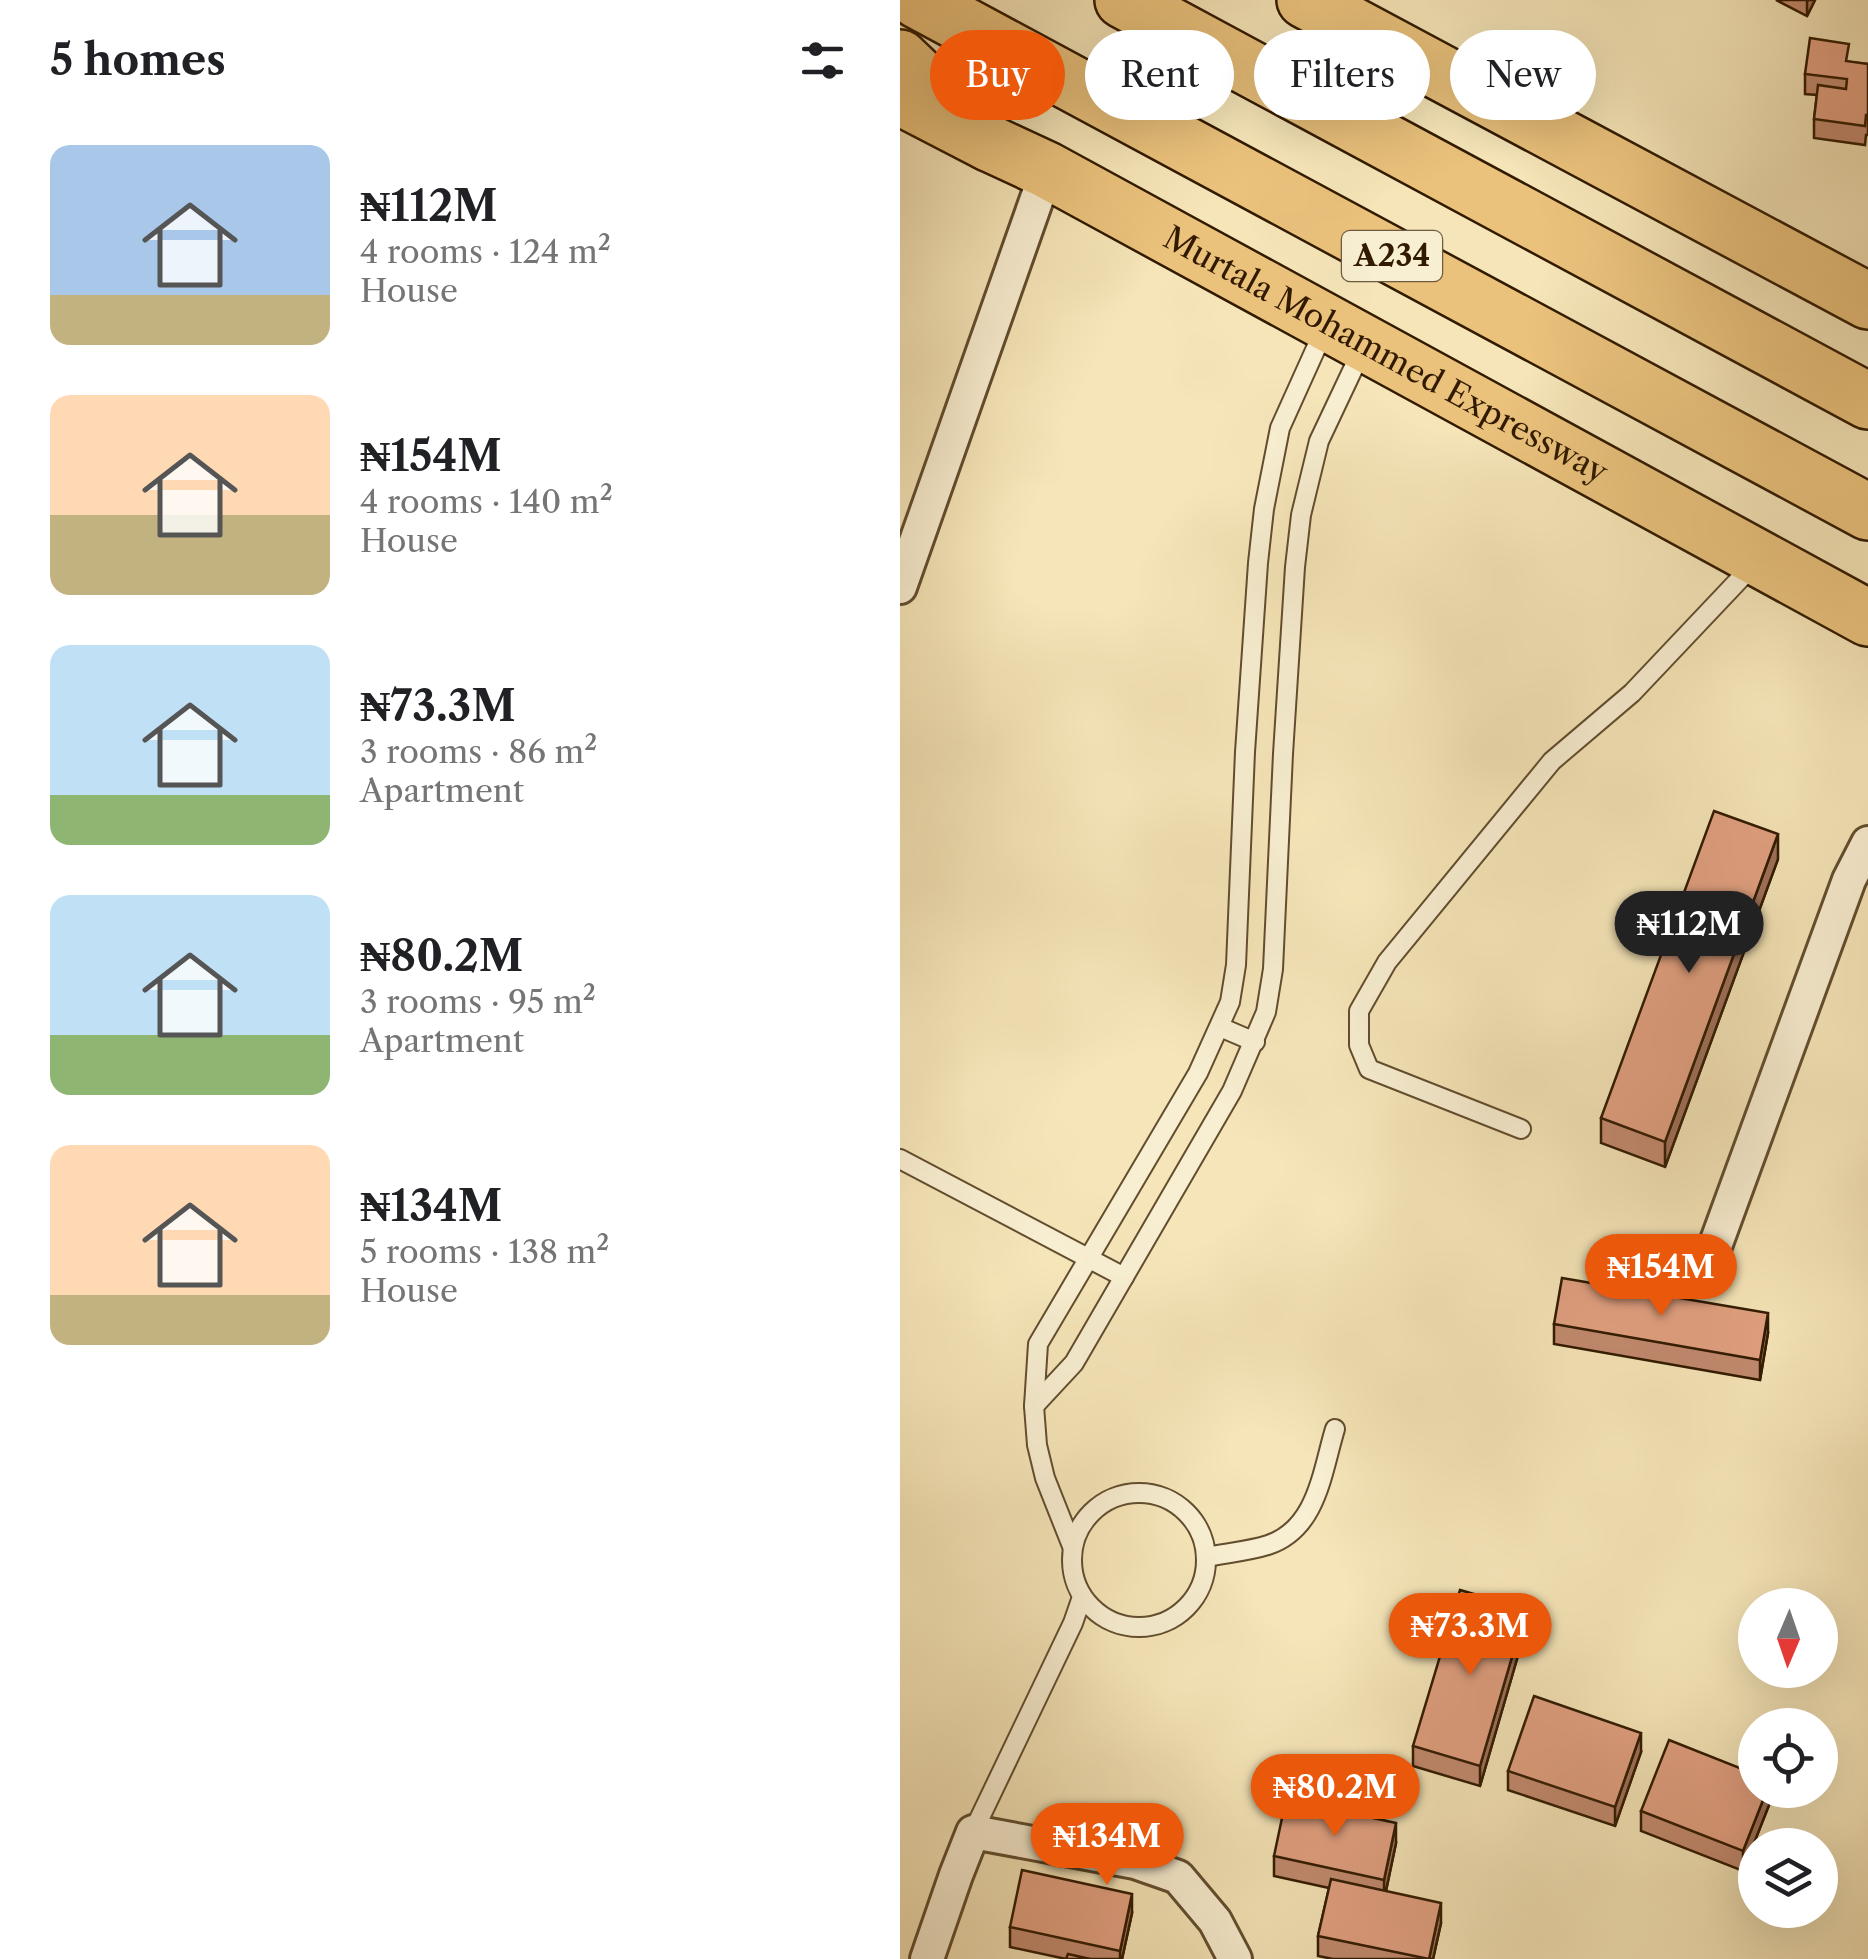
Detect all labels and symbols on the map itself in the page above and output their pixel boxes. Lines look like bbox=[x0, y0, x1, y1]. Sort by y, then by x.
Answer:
street label: Murtala Mohammed Expressway bbox=[1157, 217, 1616, 492]
road number: A234 bbox=[1342, 231, 1442, 281]
pin: ₦112M bbox=[1619, 891, 1759, 976]
pin: ₦154M bbox=[1591, 1234, 1731, 1319]
north arrow bbox=[1738, 1588, 1838, 1688]
pin: ₦73.3M bbox=[1389, 1593, 1551, 1678]
pin: ₦80.2M bbox=[1254, 1754, 1416, 1839]
pin: ₦134M bbox=[1037, 1803, 1177, 1888]

